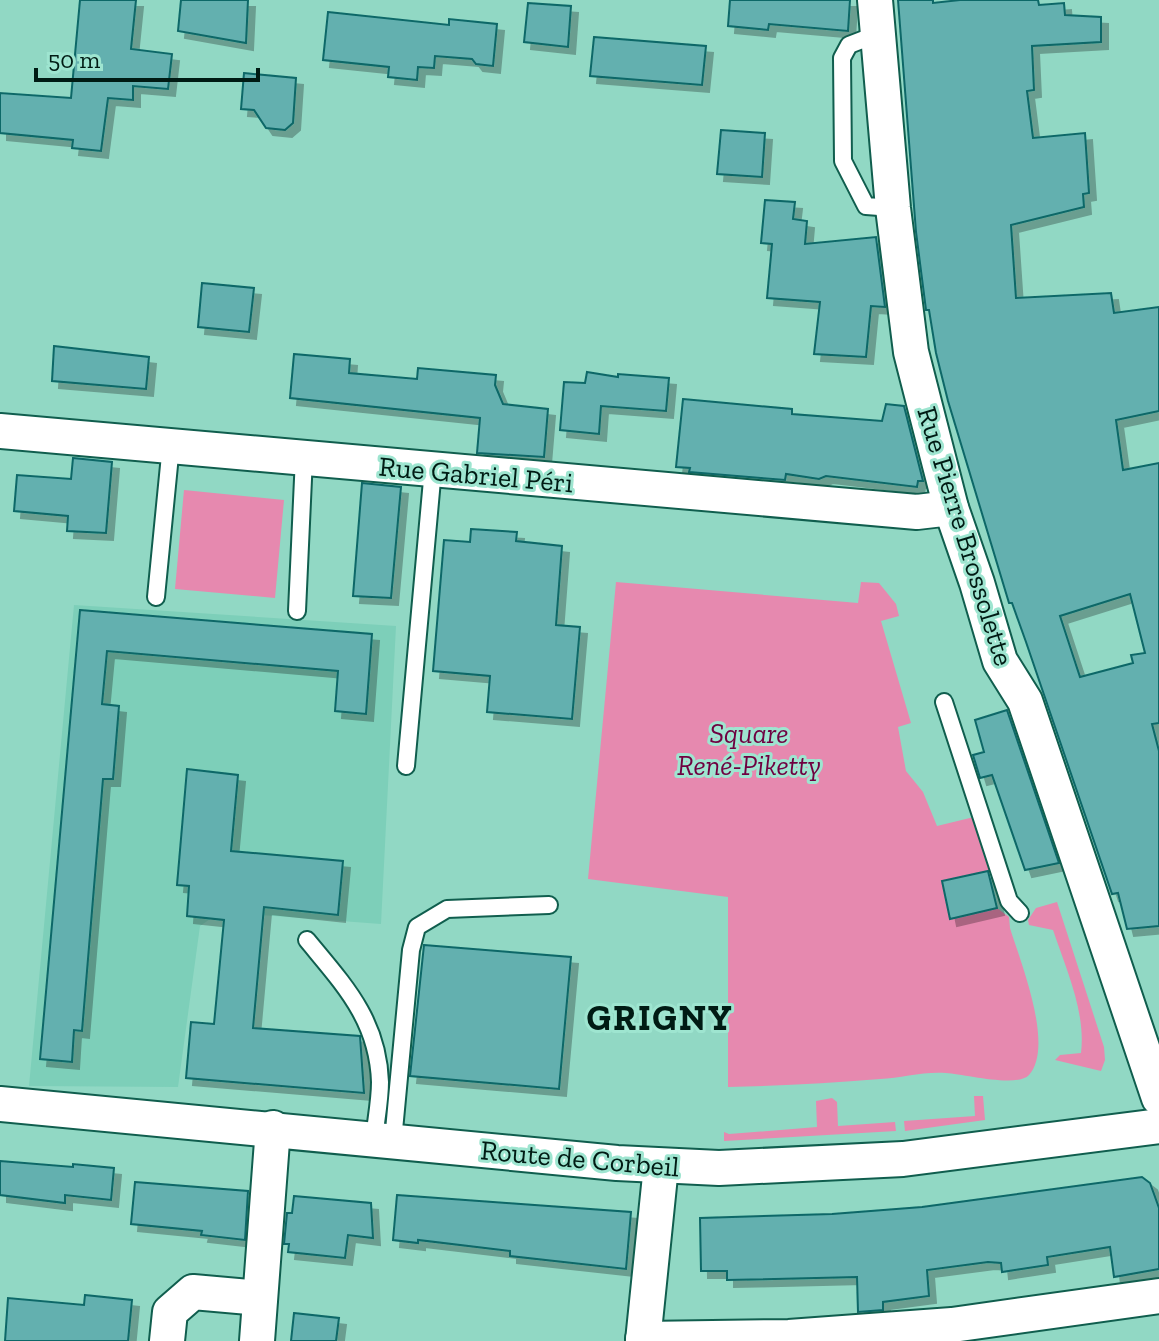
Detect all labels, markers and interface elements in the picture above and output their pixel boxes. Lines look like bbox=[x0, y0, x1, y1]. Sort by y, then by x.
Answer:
scale bar bbox=[36, 32, 258, 82]
text: 50 m bbox=[48, 45, 101, 74]
street label: Rue Pierre Brossolette bbox=[910, 403, 1021, 670]
street label: Rue Gabriel Péri bbox=[377, 450, 575, 499]
park label: Square René-Piketty bbox=[677, 717, 821, 782]
district label: GRIGNY bbox=[587, 996, 733, 1039]
street label: Route de Corbeil bbox=[479, 1133, 681, 1184]

